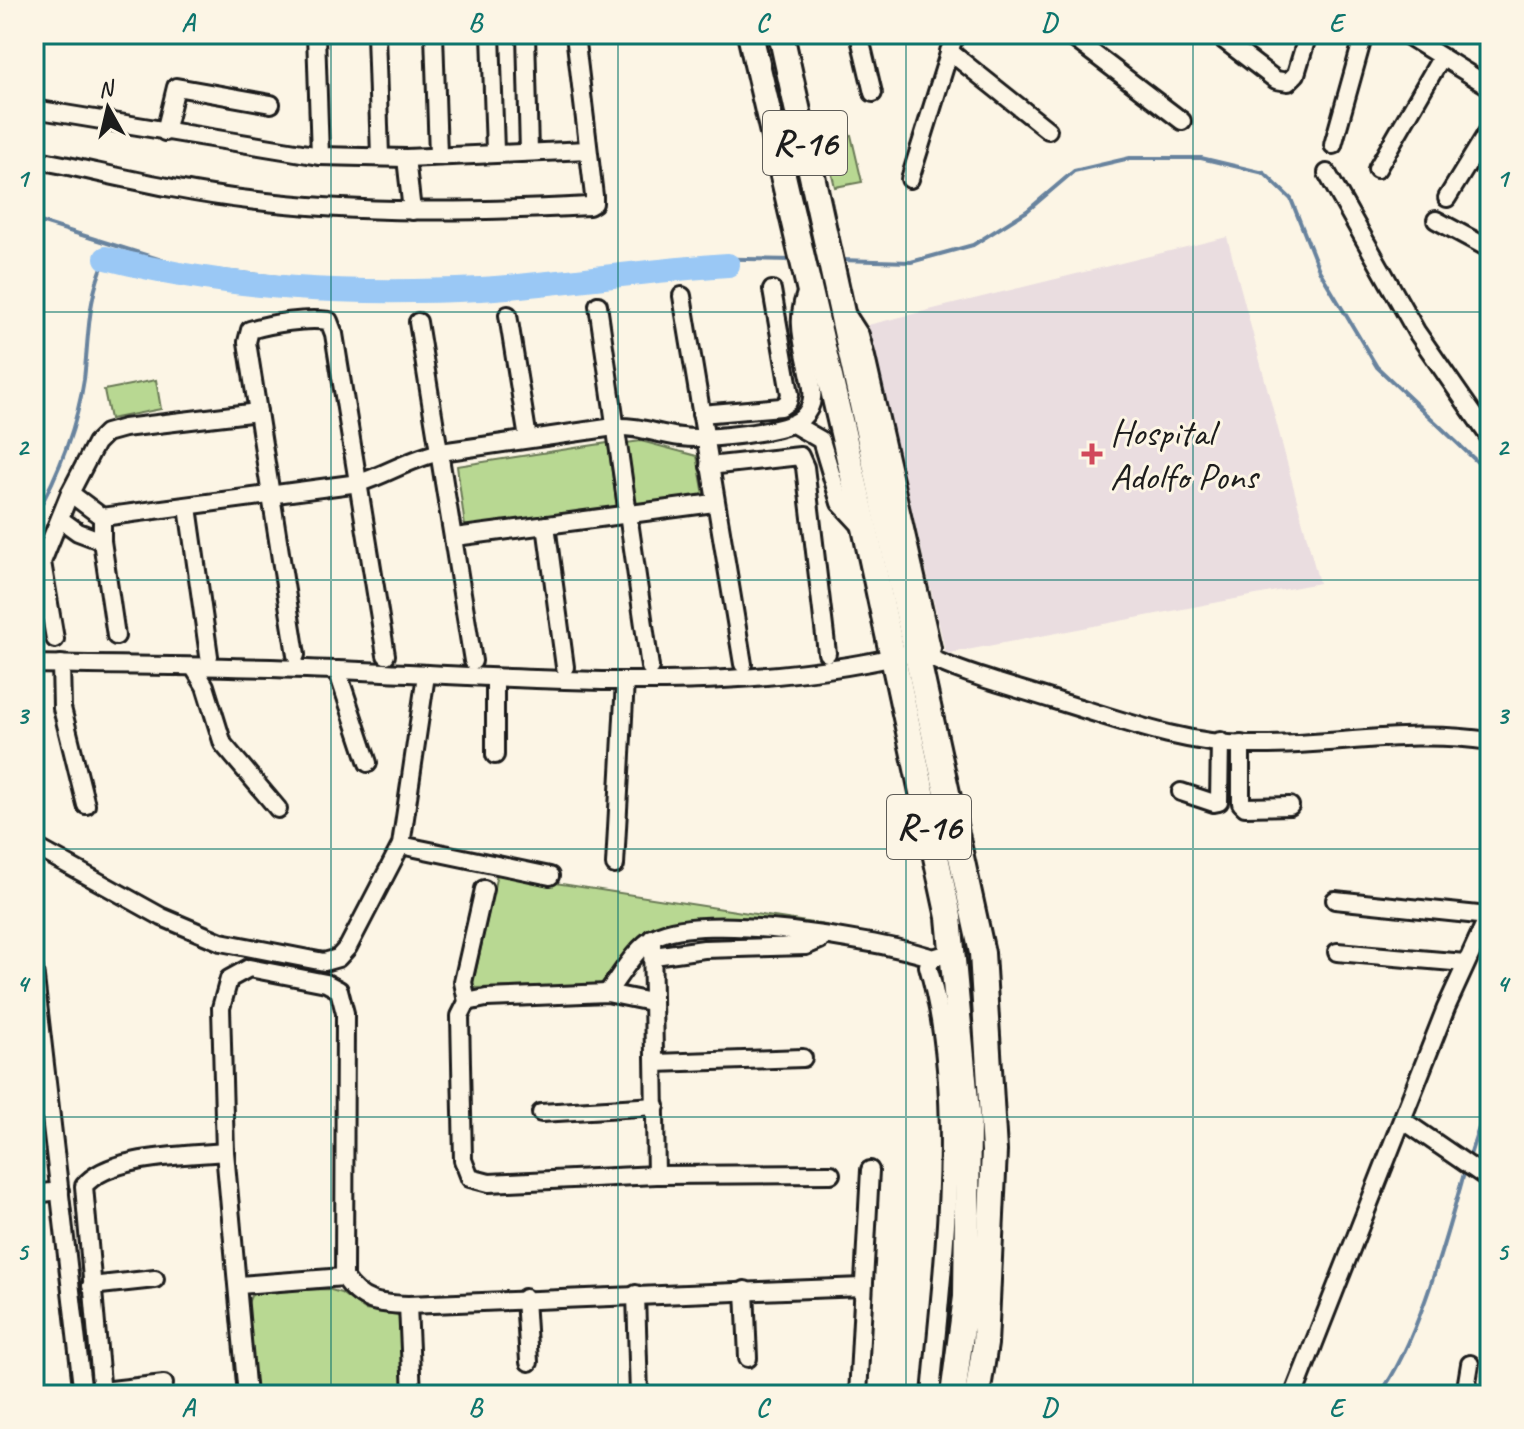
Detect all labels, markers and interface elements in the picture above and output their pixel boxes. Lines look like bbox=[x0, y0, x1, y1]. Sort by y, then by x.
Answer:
text: A bbox=[181, 6, 196, 39]
text: B bbox=[468, 6, 484, 39]
text: C bbox=[756, 6, 772, 39]
text: D bbox=[1041, 6, 1059, 39]
text: E bbox=[1329, 6, 1347, 39]
north arrow bbox=[68, 68, 148, 148]
text: N bbox=[97, 74, 117, 104]
road number: R-16 bbox=[763, 111, 847, 175]
text: 1 bbox=[16, 162, 31, 195]
text: 1 bbox=[1496, 162, 1511, 195]
place label: Hospital Adolfo Pons bbox=[1110, 409, 1261, 500]
text: 2 bbox=[16, 430, 30, 463]
text: 2 bbox=[1496, 430, 1510, 463]
marker: Hospital Adolfo Pons bbox=[1081, 443, 1103, 465]
text: 3 bbox=[16, 699, 30, 732]
text: 3 bbox=[1496, 699, 1510, 732]
road number: R-16 bbox=[887, 795, 971, 859]
text: 4 bbox=[16, 967, 31, 1000]
text: 4 bbox=[1496, 967, 1511, 1000]
text: 5 bbox=[16, 1235, 30, 1268]
text: 5 bbox=[1496, 1235, 1510, 1268]
text: A bbox=[181, 1391, 196, 1424]
text: B bbox=[468, 1391, 484, 1424]
text: C bbox=[756, 1391, 772, 1424]
text: D bbox=[1041, 1391, 1059, 1424]
text: E bbox=[1329, 1391, 1347, 1424]

